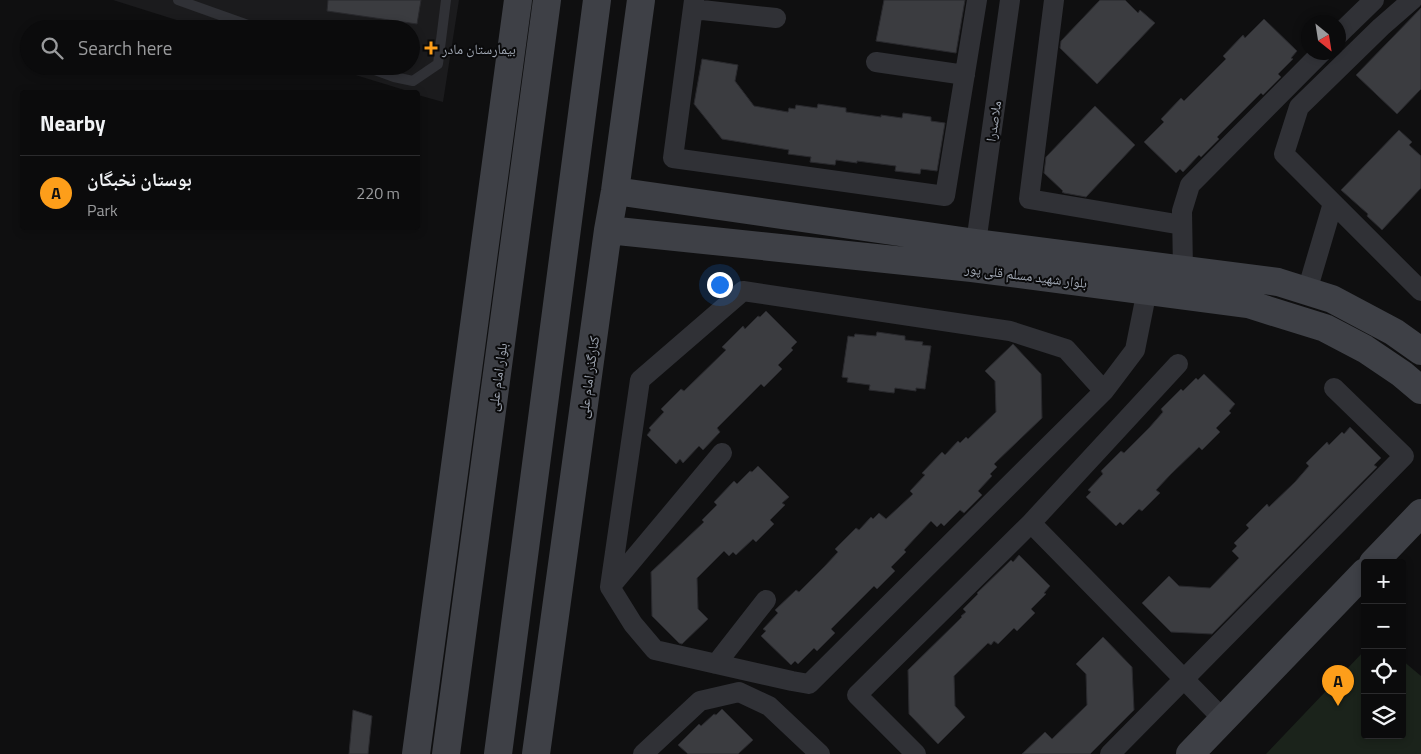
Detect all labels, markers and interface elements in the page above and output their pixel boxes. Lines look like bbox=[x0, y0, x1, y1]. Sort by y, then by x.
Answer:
north arrow bbox=[1301, 15, 1346, 60]
search box bbox=[20, 20, 420, 75]
text: Search here bbox=[78, 33, 172, 62]
icon: search bbox=[38, 34, 66, 62]
place label: بیمارستان مادر bbox=[441, 38, 516, 59]
marker: بیمارستان مادر bbox=[424, 41, 438, 55]
street label: ملاصدرا bbox=[980, 99, 1006, 143]
text: Nearby bbox=[40, 107, 105, 139]
text: بوستان نخبگان bbox=[87, 164, 192, 193]
text: A bbox=[51, 181, 61, 205]
text: 220 m bbox=[356, 181, 400, 205]
text: Park bbox=[87, 198, 118, 222]
street label: بلوار شهید مسلم قلی پور bbox=[963, 257, 1089, 293]
your location bbox=[707, 272, 733, 298]
street label: کنارگذر امام علی bbox=[572, 334, 604, 420]
street label: بلوار امام علی bbox=[482, 341, 512, 413]
map controls bbox=[1361, 559, 1406, 739]
button: + bbox=[1361, 559, 1406, 604]
button: − bbox=[1361, 604, 1406, 649]
button: locate bbox=[1361, 649, 1406, 694]
pin: A bbox=[1322, 665, 1354, 706]
button: layers bbox=[1361, 694, 1406, 739]

